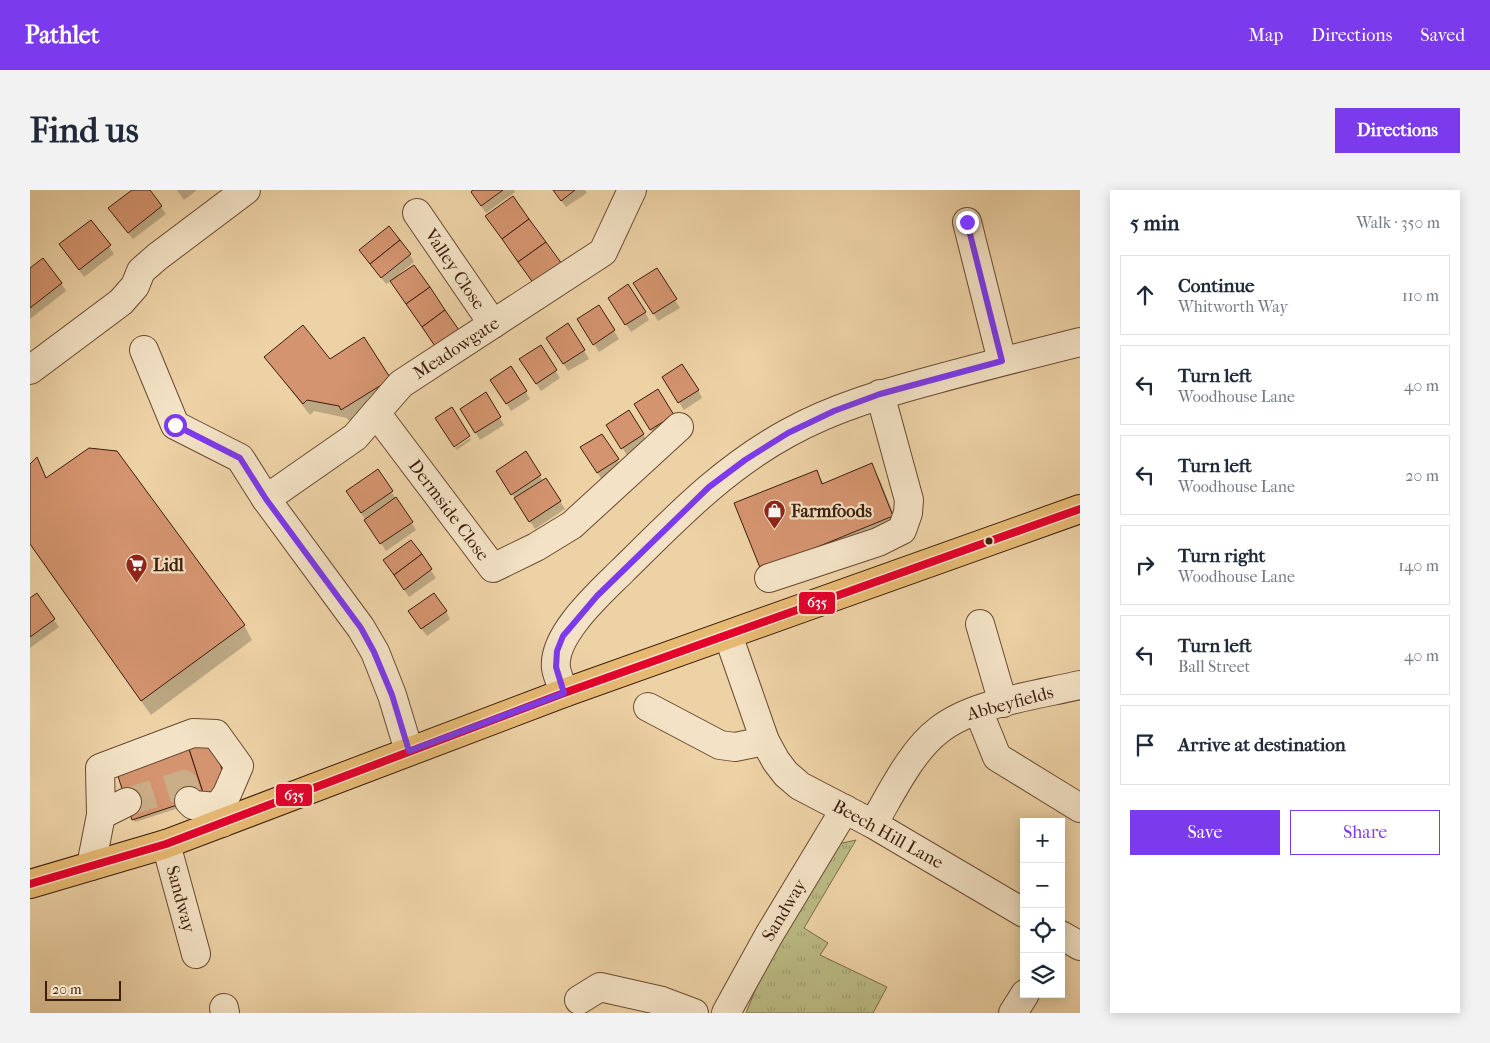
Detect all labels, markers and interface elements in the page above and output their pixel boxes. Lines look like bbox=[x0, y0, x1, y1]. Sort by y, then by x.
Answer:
text: Pathlet bbox=[25, 21, 99, 49]
text: Map bbox=[1249, 25, 1283, 46]
text: Directions bbox=[1311, 25, 1392, 46]
text: Saved bbox=[1420, 25, 1465, 46]
button: Directions bbox=[1335, 108, 1460, 153]
text: Find us bbox=[30, 110, 139, 151]
route end bbox=[956, 211, 979, 234]
text: 5 min bbox=[1130, 211, 1179, 235]
text: Walk · 350 m bbox=[1356, 213, 1440, 232]
street label: Valley Close bbox=[419, 224, 489, 314]
text: Continue bbox=[1178, 275, 1254, 297]
icon: ahead bbox=[1131, 281, 1159, 309]
text: 110 m bbox=[1402, 286, 1439, 305]
text: Whitworth Way bbox=[1178, 297, 1288, 316]
street label: Meadowgate bbox=[409, 313, 503, 384]
text: Turn left bbox=[1178, 365, 1252, 387]
icon: left bbox=[1131, 371, 1159, 399]
text: 40 m bbox=[1404, 376, 1439, 395]
text: Woodhouse Lane bbox=[1178, 387, 1295, 406]
route start bbox=[164, 414, 187, 437]
text: Turn left bbox=[1178, 455, 1252, 477]
street label: Dermside Close bbox=[404, 456, 494, 565]
icon: left bbox=[1131, 461, 1159, 489]
text: 20 m bbox=[1405, 466, 1439, 485]
text: Woodhouse Lane bbox=[1178, 477, 1295, 496]
shop icon: Farmfoods bbox=[763, 499, 787, 530]
place label: Farmfoods bbox=[790, 501, 872, 522]
unlabelled marker bbox=[984, 536, 994, 546]
text: Turn right bbox=[1178, 545, 1265, 567]
icon: right bbox=[1131, 551, 1159, 579]
supermarket icon: Lidl bbox=[125, 553, 149, 584]
place label: Lidl bbox=[153, 555, 185, 576]
text: 140 m bbox=[1398, 556, 1439, 575]
text: Woodhouse Lane bbox=[1178, 567, 1295, 586]
line badge: 635 bbox=[798, 591, 836, 615]
text: 635 bbox=[807, 594, 827, 611]
text: Turn left bbox=[1178, 635, 1252, 657]
icon: left bbox=[1131, 641, 1159, 669]
text: 40 m bbox=[1404, 646, 1439, 665]
text: Ball Street bbox=[1178, 657, 1250, 676]
street label: Abbeyfields bbox=[964, 682, 1056, 725]
icon: arrive bbox=[1131, 731, 1159, 759]
text: Arrive at destination bbox=[1178, 734, 1346, 756]
line badge: 635 bbox=[275, 783, 313, 807]
text: 635 bbox=[284, 787, 304, 804]
street label: Beech Hill Lane bbox=[829, 795, 947, 874]
button: Save bbox=[1130, 810, 1280, 855]
button: Share bbox=[1290, 810, 1440, 855]
map controls bbox=[1020, 818, 1065, 998]
button: + bbox=[1020, 818, 1065, 863]
street label: Sandway bbox=[162, 863, 200, 936]
button: − bbox=[1020, 863, 1065, 908]
street label: Sandway bbox=[758, 874, 812, 945]
button: locate bbox=[1020, 908, 1065, 953]
button: layers bbox=[1020, 953, 1065, 998]
scale bar bbox=[45, 978, 121, 1001]
text: 20 m bbox=[52, 981, 82, 998]

